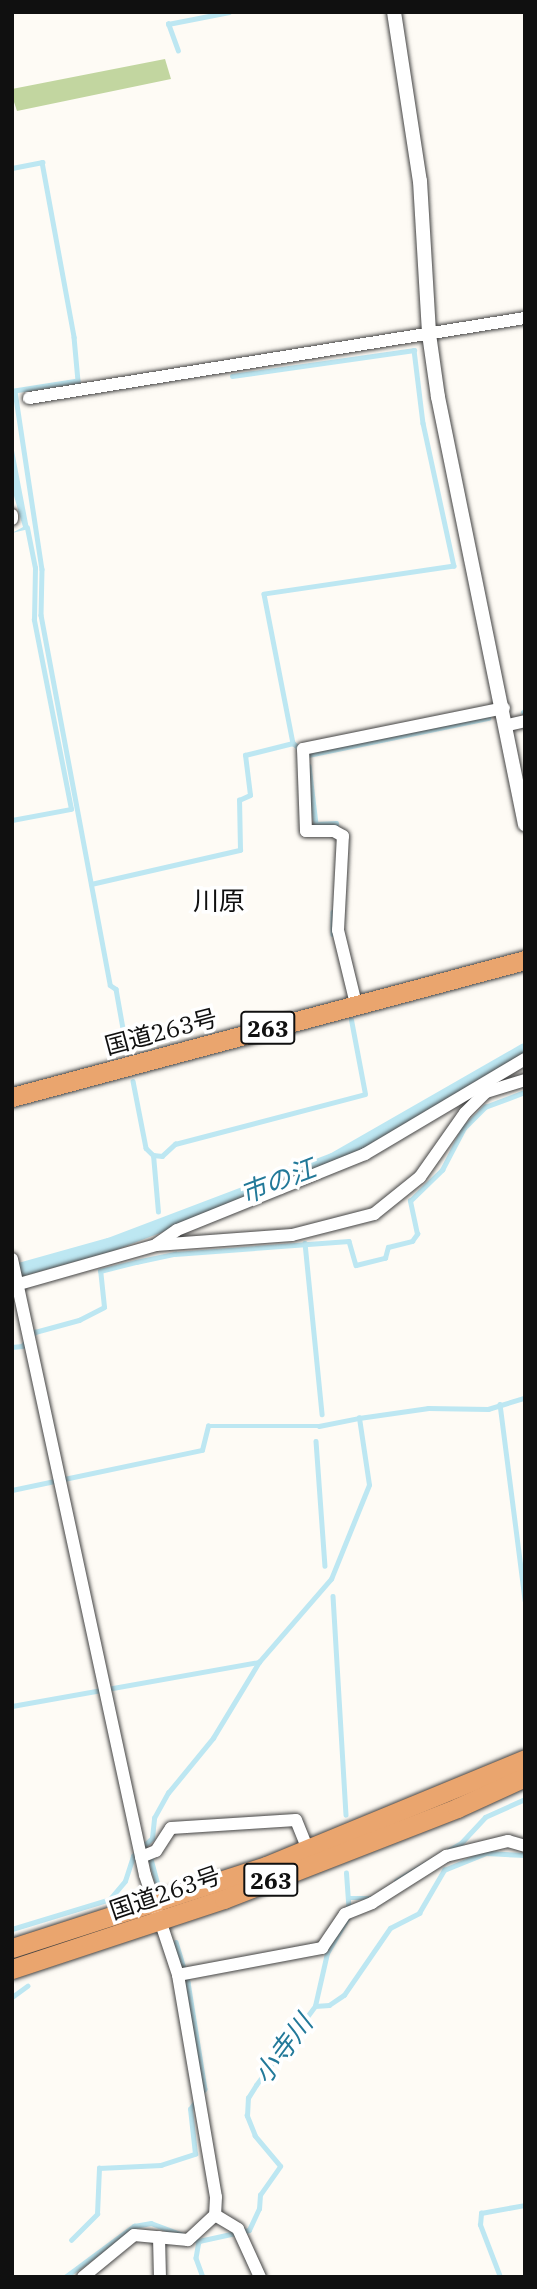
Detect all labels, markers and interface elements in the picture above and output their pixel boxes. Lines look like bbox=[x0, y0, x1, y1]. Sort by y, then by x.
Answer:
district label: 川原 bbox=[193, 885, 245, 917]
street label: 国道263号 bbox=[102, 1003, 220, 1061]
road number: 263 bbox=[240, 1009, 296, 1048]
water label: 市の江 bbox=[236, 1152, 320, 1210]
road number: 263 bbox=[243, 1860, 299, 1899]
street label: 国道263号 bbox=[106, 1861, 224, 1925]
water label: 小寺川 bbox=[247, 2008, 319, 2090]

